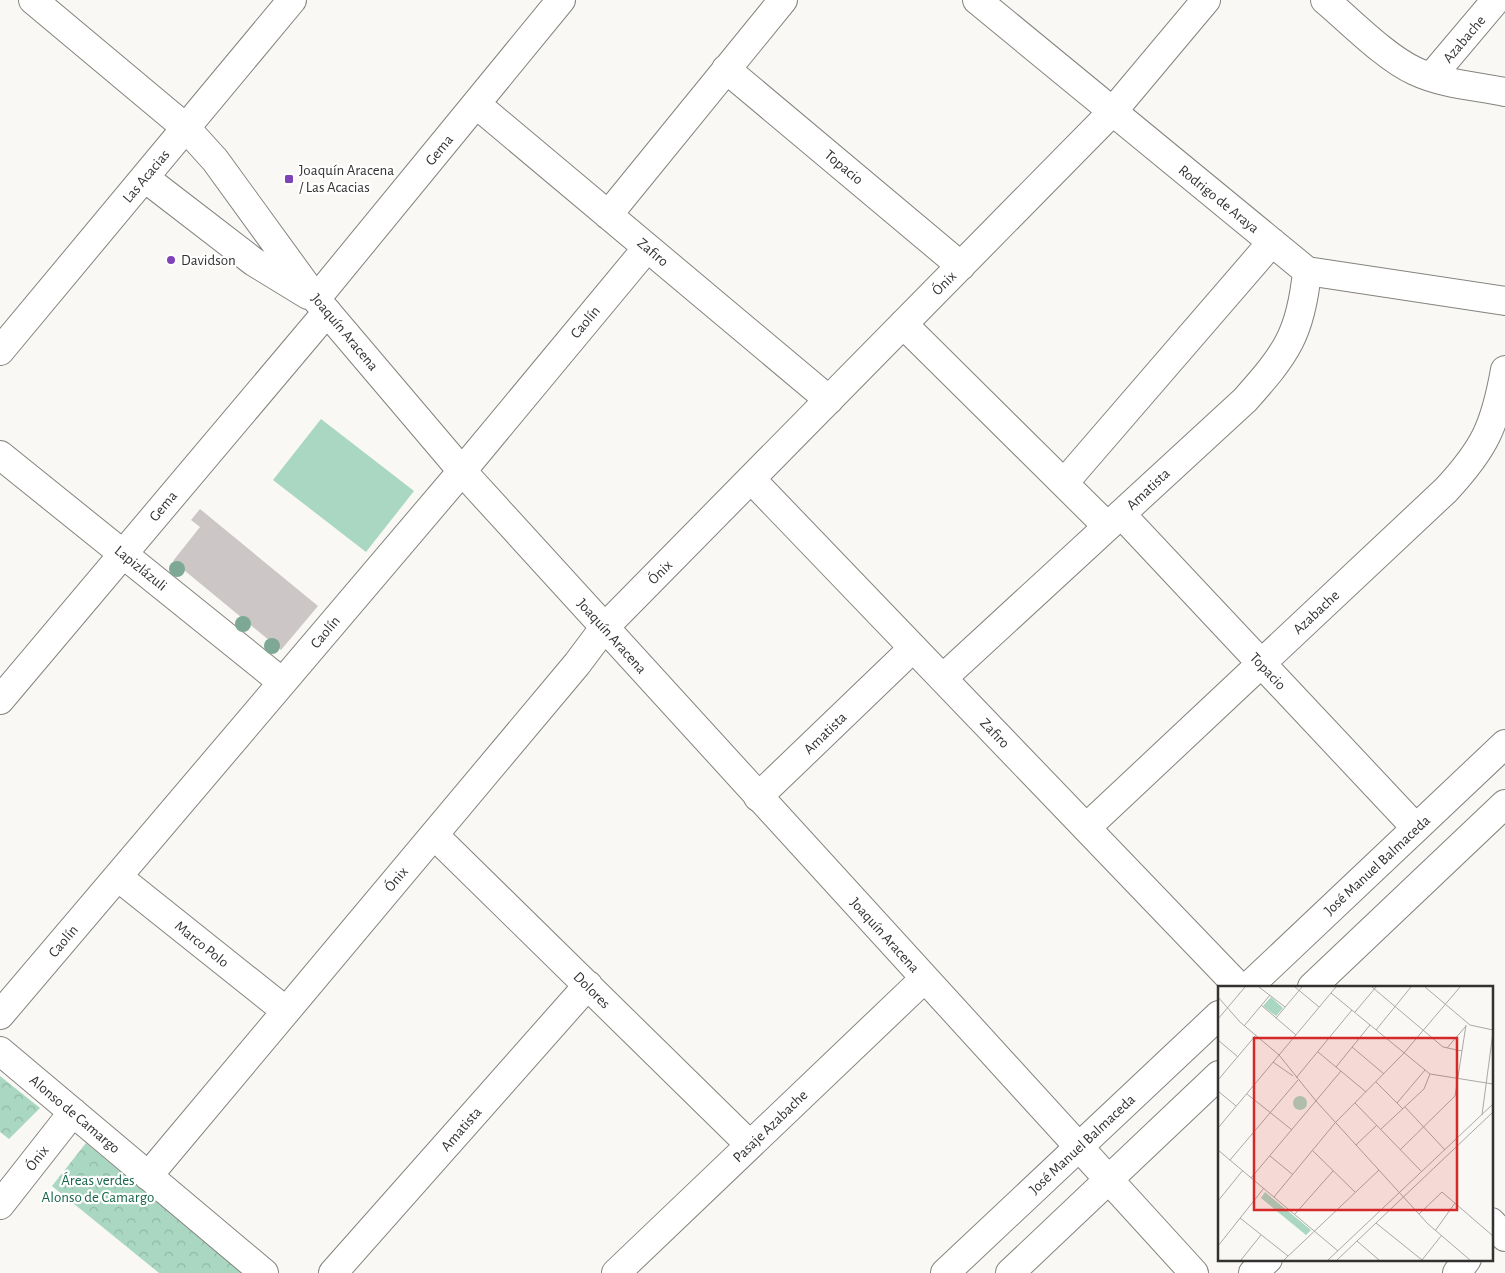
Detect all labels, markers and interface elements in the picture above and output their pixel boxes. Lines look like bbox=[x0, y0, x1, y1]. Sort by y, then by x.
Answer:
street label: Azabache bbox=[1440, 13, 1488, 66]
street label: Gema bbox=[423, 132, 456, 168]
street label: Las Acacias bbox=[120, 147, 173, 206]
street label: Topacio bbox=[822, 147, 866, 188]
street label: Rodrigo de Araya bbox=[1176, 162, 1262, 236]
place label: Joaquín Aracena / Las Acacias bbox=[299, 163, 394, 195]
marker: Joaquín Aracena / Las Acacias bbox=[283, 173, 295, 185]
street label: Zafiro bbox=[634, 235, 671, 269]
place label: Davidson bbox=[181, 253, 236, 268]
marker: Davidson bbox=[165, 254, 177, 266]
street label: Ónix bbox=[928, 267, 960, 298]
street label: Joaquín Aracena bbox=[308, 291, 381, 374]
street label: Caolín bbox=[568, 303, 603, 341]
street label: Amatista bbox=[1124, 466, 1173, 513]
street label: Gema bbox=[147, 488, 180, 524]
street label: Lapizlázuli bbox=[112, 543, 170, 594]
street label: Ónix bbox=[644, 556, 676, 587]
street label: Azabache bbox=[1290, 587, 1342, 637]
street label: Joaquín Aracena bbox=[574, 596, 649, 677]
street label: Caolín bbox=[308, 613, 343, 651]
street label: Topacio bbox=[1247, 650, 1288, 693]
street label: Amatista bbox=[801, 709, 850, 757]
street label: Zafiro bbox=[977, 715, 1012, 751]
street label: José Manuel Balmaceda bbox=[1322, 813, 1433, 918]
street label: Ónix bbox=[380, 862, 411, 895]
street label: Joaquín Aracena bbox=[847, 895, 922, 976]
street label: Marco Polo bbox=[172, 918, 231, 971]
street label: Caolín bbox=[46, 922, 81, 960]
street label: Dolores bbox=[570, 969, 613, 1012]
inset map bbox=[1218, 986, 1492, 1260]
street label: Alonso de Camargo bbox=[27, 1072, 123, 1156]
street label: Pasaje Azabache bbox=[730, 1087, 811, 1165]
street label: José Manuel Balmaceda bbox=[1027, 1092, 1138, 1197]
street label: Amatista bbox=[438, 1104, 485, 1154]
street label: Ónix bbox=[21, 1141, 52, 1174]
park label: Áreas verdes Alonso de Camargo bbox=[42, 1171, 154, 1205]

